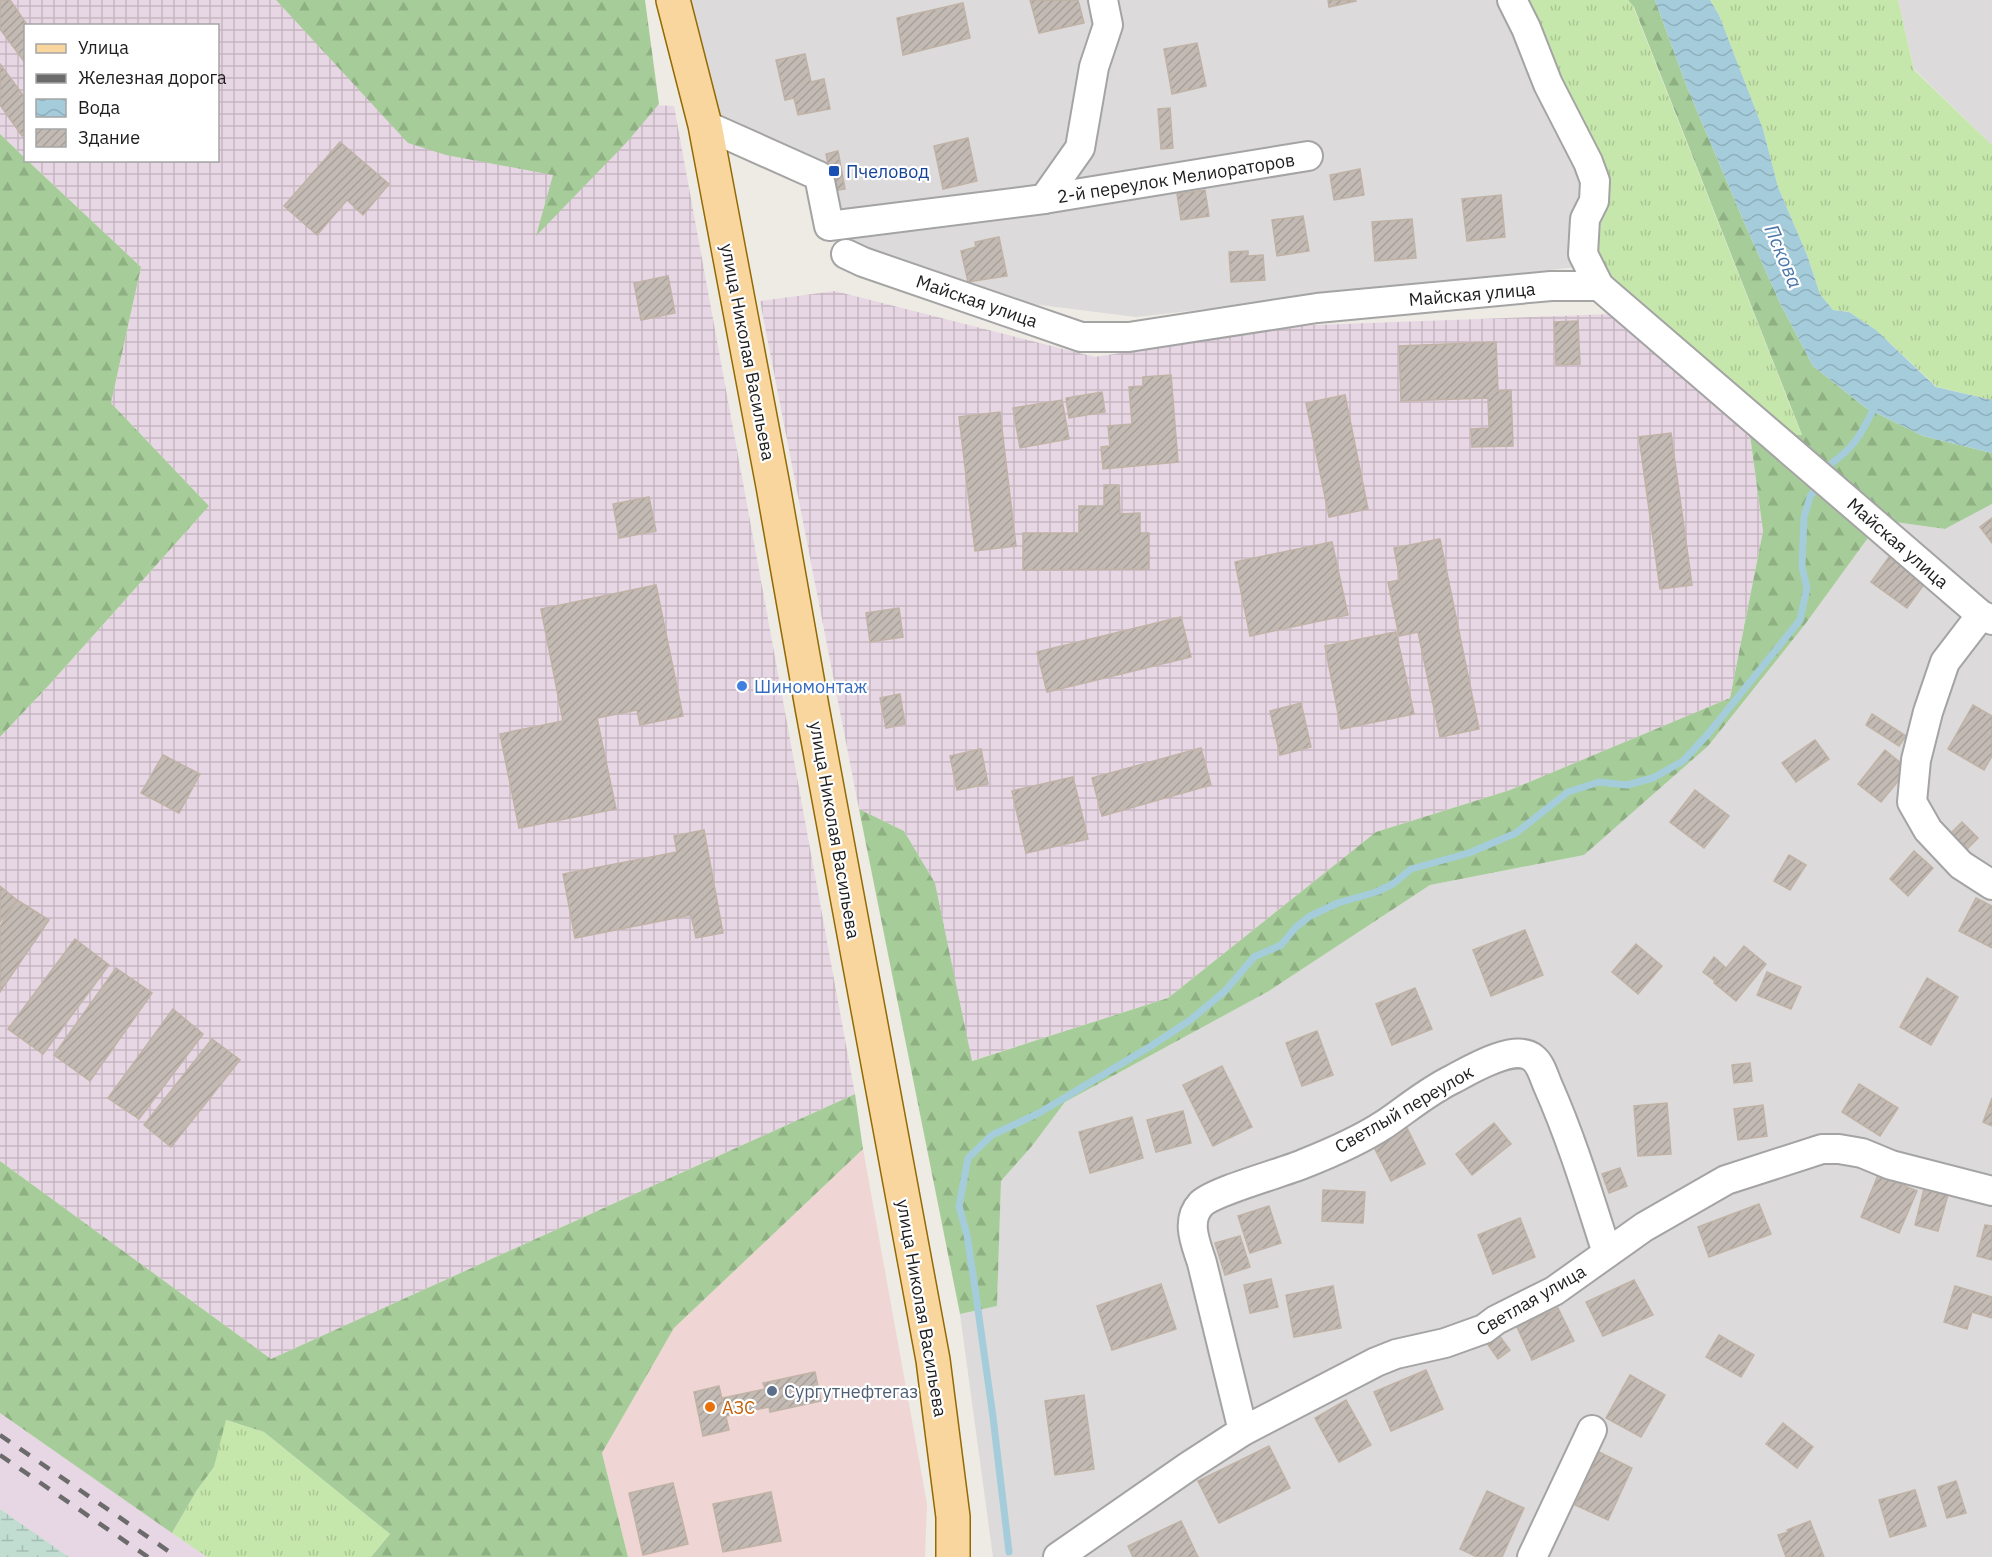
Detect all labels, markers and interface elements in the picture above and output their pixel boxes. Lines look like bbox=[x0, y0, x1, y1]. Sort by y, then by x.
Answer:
legend bbox=[24, 24, 219, 162]
text: Улица bbox=[78, 36, 129, 59]
text: Железная дорога bbox=[78, 66, 227, 89]
text: Вода bbox=[78, 96, 121, 119]
text: Здание bbox=[78, 126, 140, 149]
street label: 2-й переулок Мелиораторов bbox=[1056, 148, 1296, 208]
place label: Пчеловод bbox=[846, 160, 929, 183]
marker: Пчеловод bbox=[827, 164, 841, 178]
water label: Пскова bbox=[1759, 220, 1809, 292]
street label: улица Николая Васильева bbox=[716, 241, 780, 463]
street label: Майская улица bbox=[913, 269, 1041, 333]
street label: Майская улица bbox=[1408, 277, 1537, 311]
street label: Майская улица bbox=[1843, 493, 1954, 594]
place label: Шиномонтаж bbox=[754, 675, 868, 698]
marker: Шиномонтаж bbox=[735, 679, 749, 693]
street label: улица Николая Васильева bbox=[805, 719, 866, 941]
street label: Светлый переулок bbox=[1331, 1060, 1477, 1158]
street label: улица Николая Васильева bbox=[892, 1197, 953, 1419]
street label: Светлая улица bbox=[1472, 1259, 1590, 1341]
place label: Сургутнефтегаз bbox=[784, 1380, 918, 1403]
marker: Сургутнефтегаз bbox=[765, 1384, 779, 1398]
place label: АЗС bbox=[722, 1396, 755, 1419]
marker: АЗС bbox=[703, 1400, 717, 1414]

